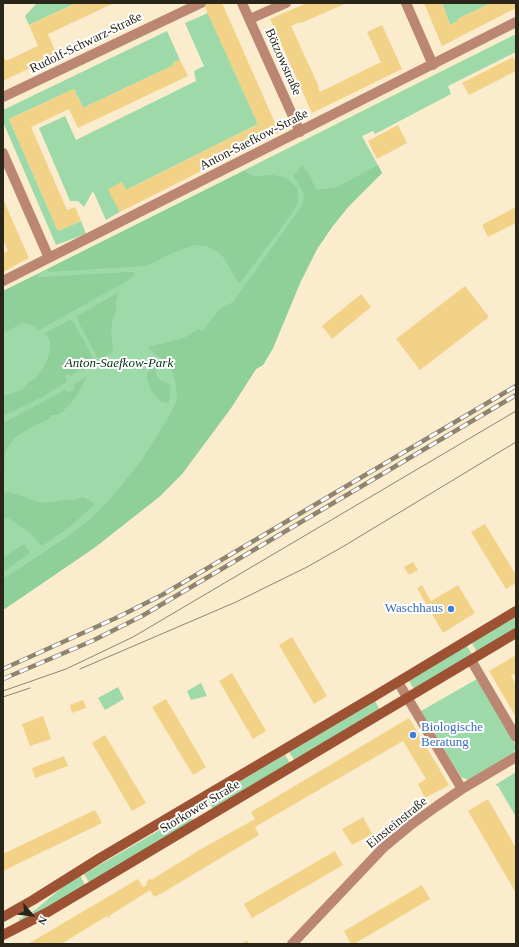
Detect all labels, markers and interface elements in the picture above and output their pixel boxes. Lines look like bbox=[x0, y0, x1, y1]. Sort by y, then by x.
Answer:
street label: Rudolf-Schwarz-Straße bbox=[27, 9, 145, 77]
street label: Bötzowstraße bbox=[261, 26, 305, 98]
street label: Anton-Saefkow-Straße bbox=[197, 106, 311, 174]
park label: Anton-Saefkow-Park bbox=[65, 356, 173, 372]
place label: Waschhaus bbox=[385, 601, 443, 617]
marker: Waschhaus bbox=[446, 604, 456, 614]
place label: Biologische Beratung bbox=[421, 720, 483, 751]
marker: Biologische Beratung bbox=[408, 730, 418, 740]
street label: Storkower Straße bbox=[157, 777, 243, 837]
street label: Einsteinstraße bbox=[363, 794, 431, 852]
north arrow bbox=[12, 895, 52, 935]
text: N bbox=[35, 914, 50, 927]

